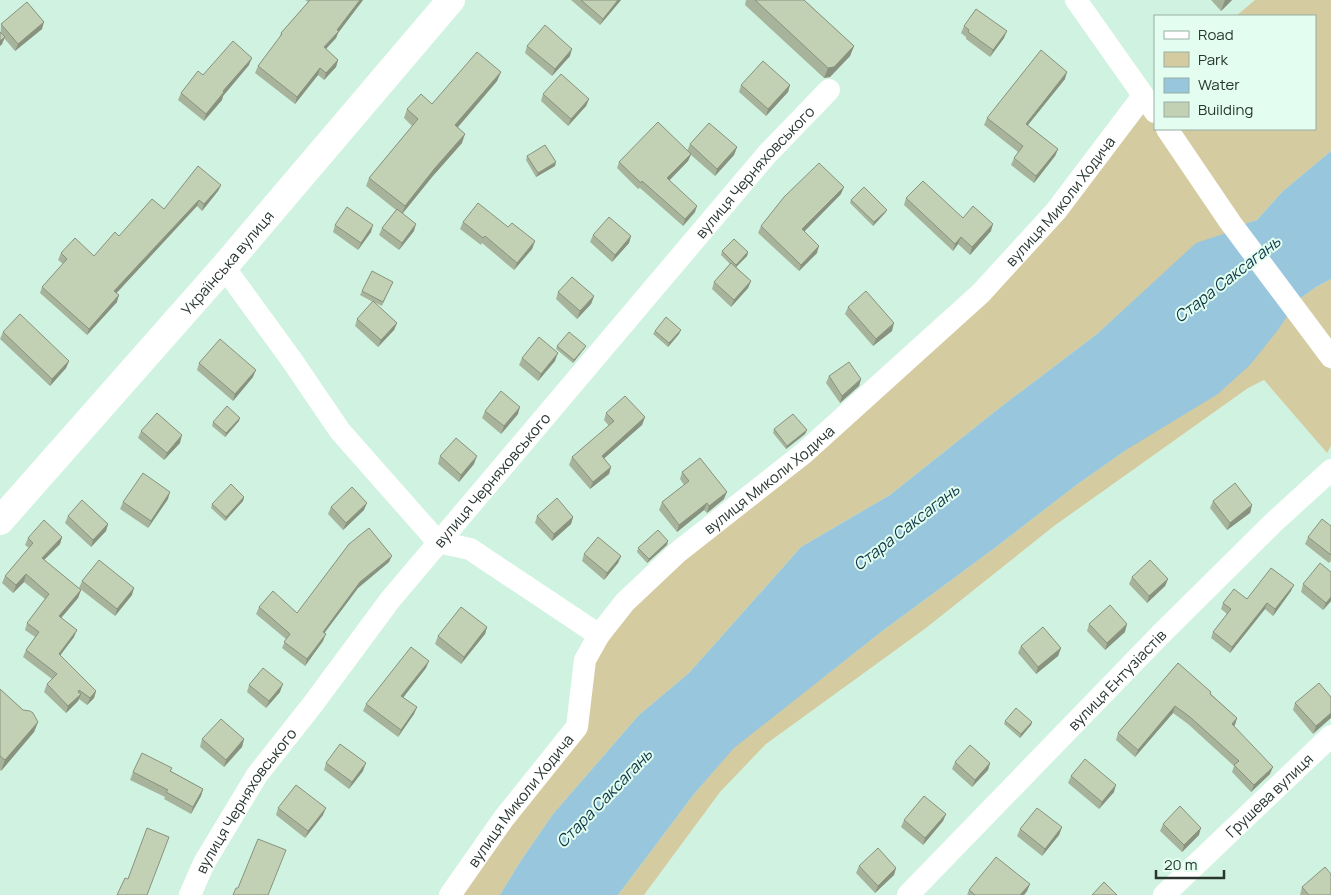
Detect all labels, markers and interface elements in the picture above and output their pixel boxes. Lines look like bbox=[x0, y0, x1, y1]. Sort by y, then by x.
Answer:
legend bbox=[1154, 15, 1316, 130]
text: Road bbox=[1198, 24, 1234, 45]
text: Park bbox=[1198, 49, 1228, 70]
text: Water bbox=[1198, 74, 1240, 95]
text: Building bbox=[1198, 99, 1253, 120]
street label: вулиця Черняховського bbox=[690, 101, 819, 242]
street label: вулиця Миколи Ходича bbox=[1000, 132, 1120, 270]
street label: Українська вулиця bbox=[176, 206, 278, 319]
water label: Стара Саксагань bbox=[1169, 230, 1285, 328]
street label: вулиця Черняховського bbox=[429, 408, 555, 552]
street label: вулиця Миколи Ходича bbox=[699, 420, 839, 539]
water label: Стара Саксагань bbox=[848, 478, 964, 576]
street label: вулиця Ентузіастів bbox=[1063, 625, 1171, 735]
street label: вулиця Черняховського bbox=[190, 723, 301, 877]
street label: вулиця Миколи Ходича bbox=[462, 729, 578, 871]
water label: Стара Саксагань bbox=[551, 743, 657, 852]
street label: Грушева вулиця bbox=[1221, 748, 1317, 842]
scale bar bbox=[1156, 848, 1224, 880]
text: 20 m bbox=[1164, 854, 1197, 875]

